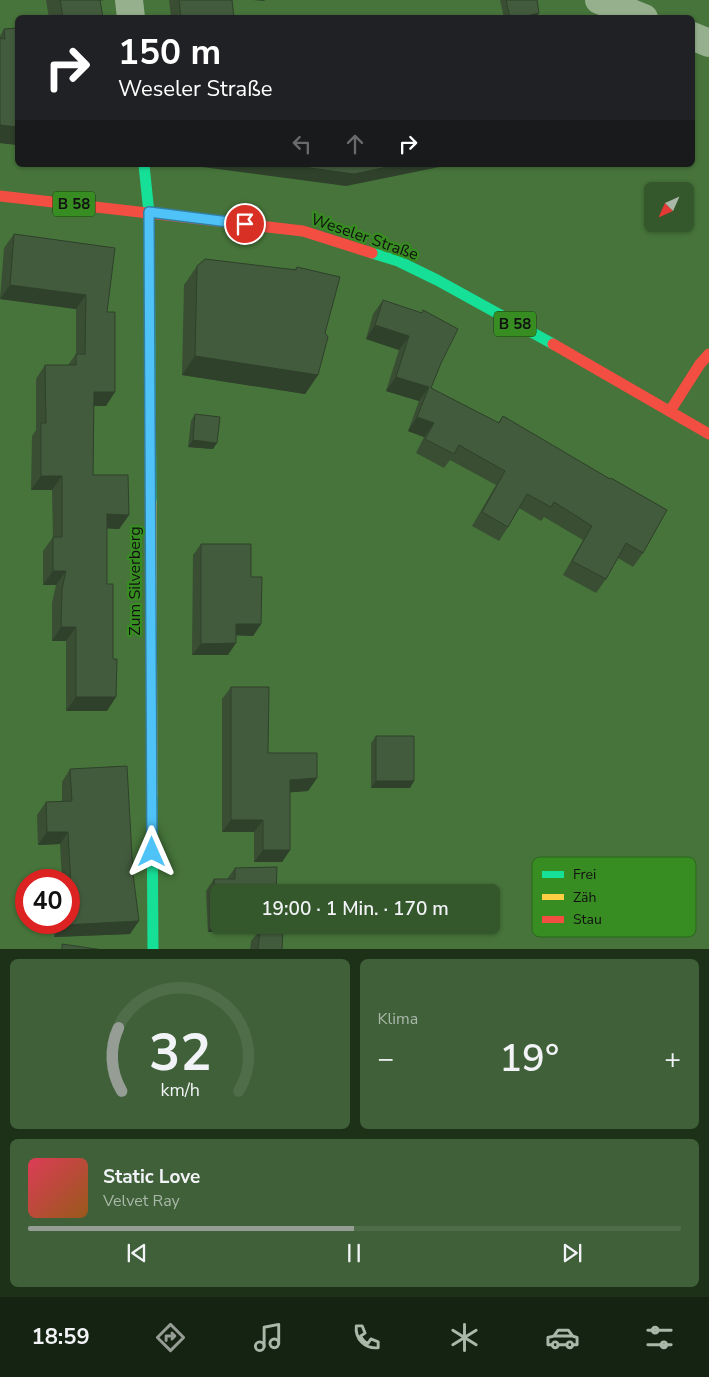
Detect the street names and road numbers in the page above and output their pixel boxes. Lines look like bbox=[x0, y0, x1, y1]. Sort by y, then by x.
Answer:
road number: B 58 bbox=[53, 192, 95, 216]
street label: Weseler Straße bbox=[308, 208, 421, 266]
road number: B 58 bbox=[494, 312, 536, 336]
street label: Zum Silverberg bbox=[124, 526, 146, 636]

